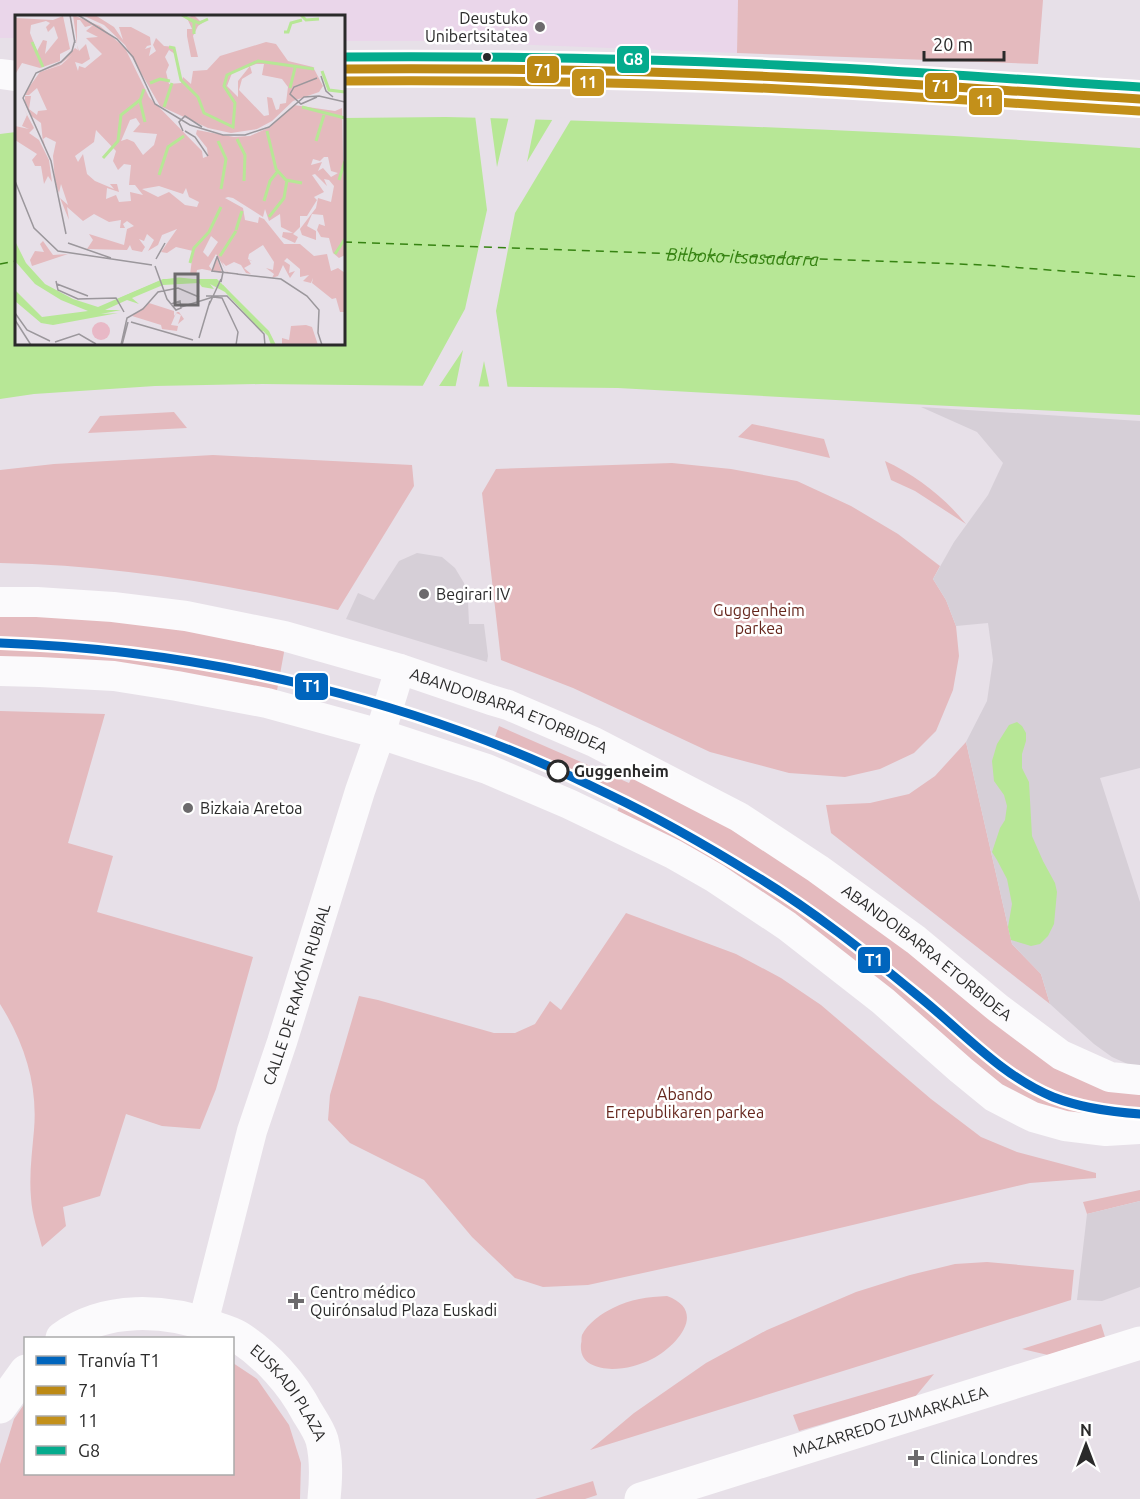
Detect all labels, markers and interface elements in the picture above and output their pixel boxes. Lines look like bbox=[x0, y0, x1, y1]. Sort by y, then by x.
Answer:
place label: Deustuko Unibertsitatea bbox=[425, 9, 528, 45]
inset map bbox=[15, 15, 345, 345]
marker: Deustuko Unibertsitatea bbox=[533, 20, 547, 34]
scale bar bbox=[924, 24, 1004, 62]
text: 20 m bbox=[933, 34, 973, 54]
line badge: G8 bbox=[616, 45, 650, 74]
text: G8 bbox=[623, 50, 643, 68]
unlabelled marker bbox=[481, 51, 493, 63]
line badge: 71 bbox=[526, 55, 560, 84]
text: 71 bbox=[534, 61, 552, 79]
line badge: 11 bbox=[571, 68, 605, 97]
line badge: 71 bbox=[924, 72, 958, 100]
text: 11 bbox=[579, 73, 597, 91]
text: 71 bbox=[932, 77, 950, 95]
line badge: 11 bbox=[968, 87, 1003, 116]
text: 11 bbox=[976, 92, 994, 110]
water label: Bilboko itsasadarra bbox=[666, 244, 820, 269]
place label: Begirari IV bbox=[436, 585, 510, 603]
marker: Begirari IV bbox=[417, 587, 431, 601]
park label: Guggenheim parkea bbox=[713, 601, 805, 637]
street label: ABANDOIBARRA ETORBIDEA bbox=[408, 664, 611, 757]
line badge: T1 bbox=[294, 672, 329, 701]
text: T1 bbox=[303, 677, 321, 695]
marker: Guggenheim bbox=[547, 760, 569, 782]
place label: Guggenheim bbox=[574, 762, 669, 780]
place label: Bizkaia Aretoa bbox=[200, 799, 303, 817]
marker: Bizkaia Aretoa bbox=[181, 801, 195, 815]
street label: ABANDOIBARRA ETORBIDEA bbox=[839, 881, 1016, 1025]
street label: CALLE DE RAMÓN RUBIAL bbox=[259, 901, 334, 1087]
line badge: T1 bbox=[857, 946, 891, 974]
text: T1 bbox=[865, 951, 883, 969]
park label: Abando Errepublikaren parkea bbox=[606, 1085, 764, 1121]
place label: Centro médico Quirónsalud Plaza Euskadi bbox=[310, 1283, 497, 1319]
marker: Centro médico Quirónsalud Plaza Euskadi bbox=[287, 1292, 305, 1310]
legend bbox=[24, 1337, 234, 1475]
street label: EUSKADI PLAZA bbox=[247, 1340, 331, 1444]
text: Tranvía T1 bbox=[78, 1350, 160, 1370]
text: 71 bbox=[78, 1380, 98, 1400]
street label: MAZARREDO ZUMARKALEA bbox=[790, 1382, 990, 1460]
text: 11 bbox=[78, 1410, 98, 1430]
north arrow bbox=[1056, 1415, 1116, 1475]
text: N bbox=[1080, 1421, 1092, 1439]
text: G8 bbox=[78, 1440, 100, 1460]
marker: Clinica Londres bbox=[907, 1449, 925, 1467]
place label: Clinica Londres bbox=[930, 1449, 1038, 1467]

